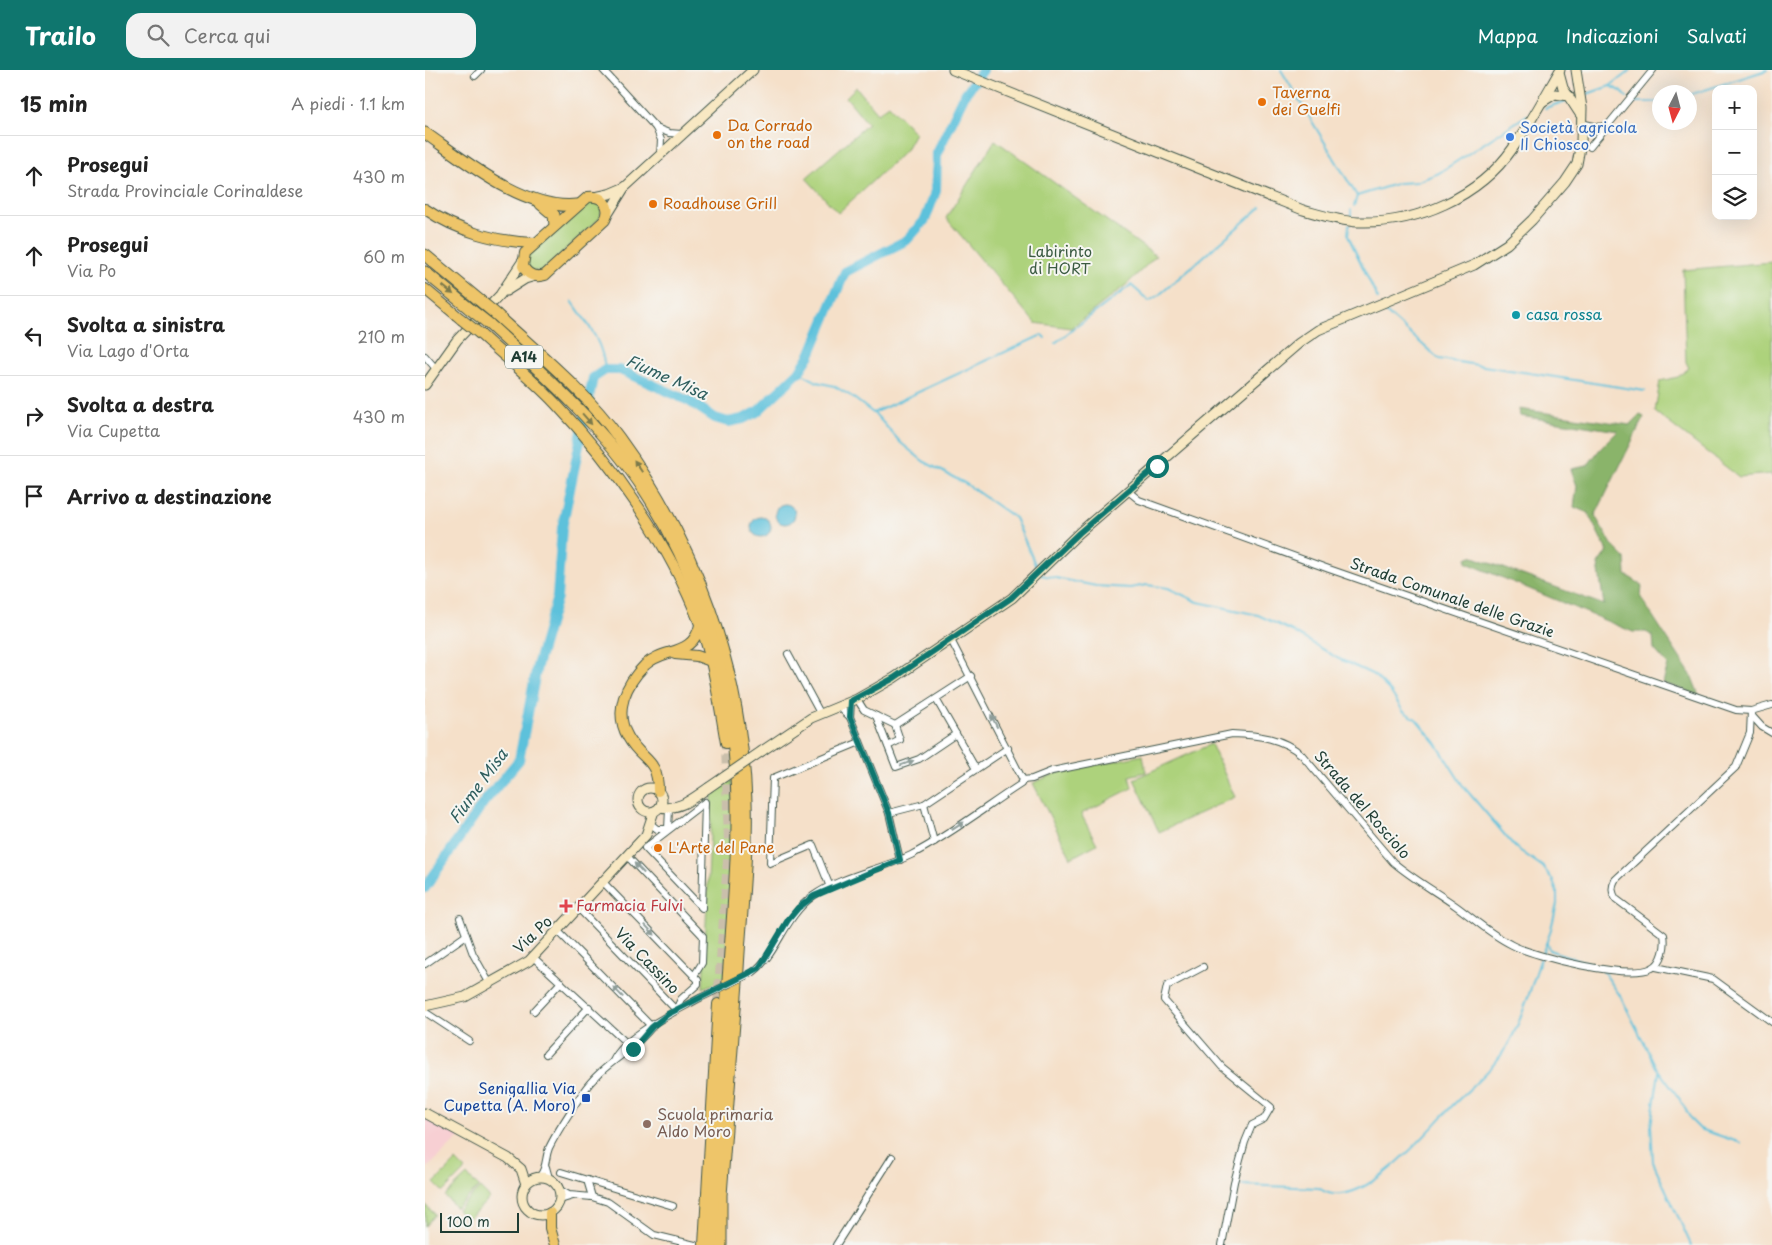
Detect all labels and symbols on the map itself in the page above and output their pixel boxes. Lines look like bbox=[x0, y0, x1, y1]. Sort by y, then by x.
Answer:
place label: Taverna dei Guelfi bbox=[1272, 80, 1341, 120]
north arrow bbox=[1652, 85, 1697, 130]
marker: Taverna dei Guelfi bbox=[1256, 96, 1268, 108]
place label: Da Corrado on the road bbox=[727, 113, 813, 153]
place label: Società agricola Il Chiosco bbox=[1520, 115, 1637, 155]
marker: Da Corrado on the road bbox=[711, 129, 723, 141]
marker: Società agricola Il Chiosco bbox=[1504, 131, 1516, 143]
place label: Roadhouse Grill bbox=[663, 191, 777, 214]
marker: Roadhouse Grill bbox=[647, 198, 659, 210]
park label: Labirinto di HORT bbox=[1028, 239, 1092, 279]
one-way arrow bbox=[441, 285, 454, 296]
place label: casa rossa bbox=[1526, 302, 1603, 325]
marker: casa rossa bbox=[1510, 309, 1522, 321]
road number: A14 bbox=[505, 346, 543, 368]
water label: Fiume Misa bbox=[623, 347, 713, 405]
one-way arrow bbox=[581, 412, 593, 424]
route start bbox=[1146, 455, 1169, 478]
one-way arrow bbox=[634, 460, 643, 473]
street label: Strada Comunale delle Grazie bbox=[1347, 551, 1558, 642]
one-way arrow bbox=[990, 714, 998, 728]
water label: Fiume Misa bbox=[442, 742, 513, 828]
street label: Strada del Rosciolo bbox=[1309, 745, 1417, 863]
one-way arrow bbox=[900, 759, 915, 767]
one-way arrow bbox=[951, 822, 964, 831]
place label: L'Arte del Pane bbox=[668, 835, 775, 858]
marker: L'Arte del Pane bbox=[652, 842, 664, 854]
one-way arrow bbox=[633, 862, 645, 874]
place label: Farmacia Fulvi bbox=[576, 893, 683, 916]
marker: Farmacia Fulvi bbox=[560, 900, 572, 912]
street label: Via Po bbox=[507, 910, 557, 958]
street label: Via Cassino bbox=[610, 921, 686, 998]
one-way arrow bbox=[643, 923, 655, 935]
one-way arrow bbox=[612, 986, 624, 998]
route end bbox=[622, 1038, 645, 1061]
place label: Senigallia Via Cupetta (A. Moro) bbox=[444, 1076, 577, 1116]
marker: Senigallia Via Cupetta (A. Moro) bbox=[580, 1092, 592, 1104]
place label: Scuola primaria Aldo Moro bbox=[657, 1102, 774, 1142]
marker: Scuola primaria Aldo Moro bbox=[641, 1118, 653, 1130]
scale bar bbox=[440, 1210, 519, 1233]

